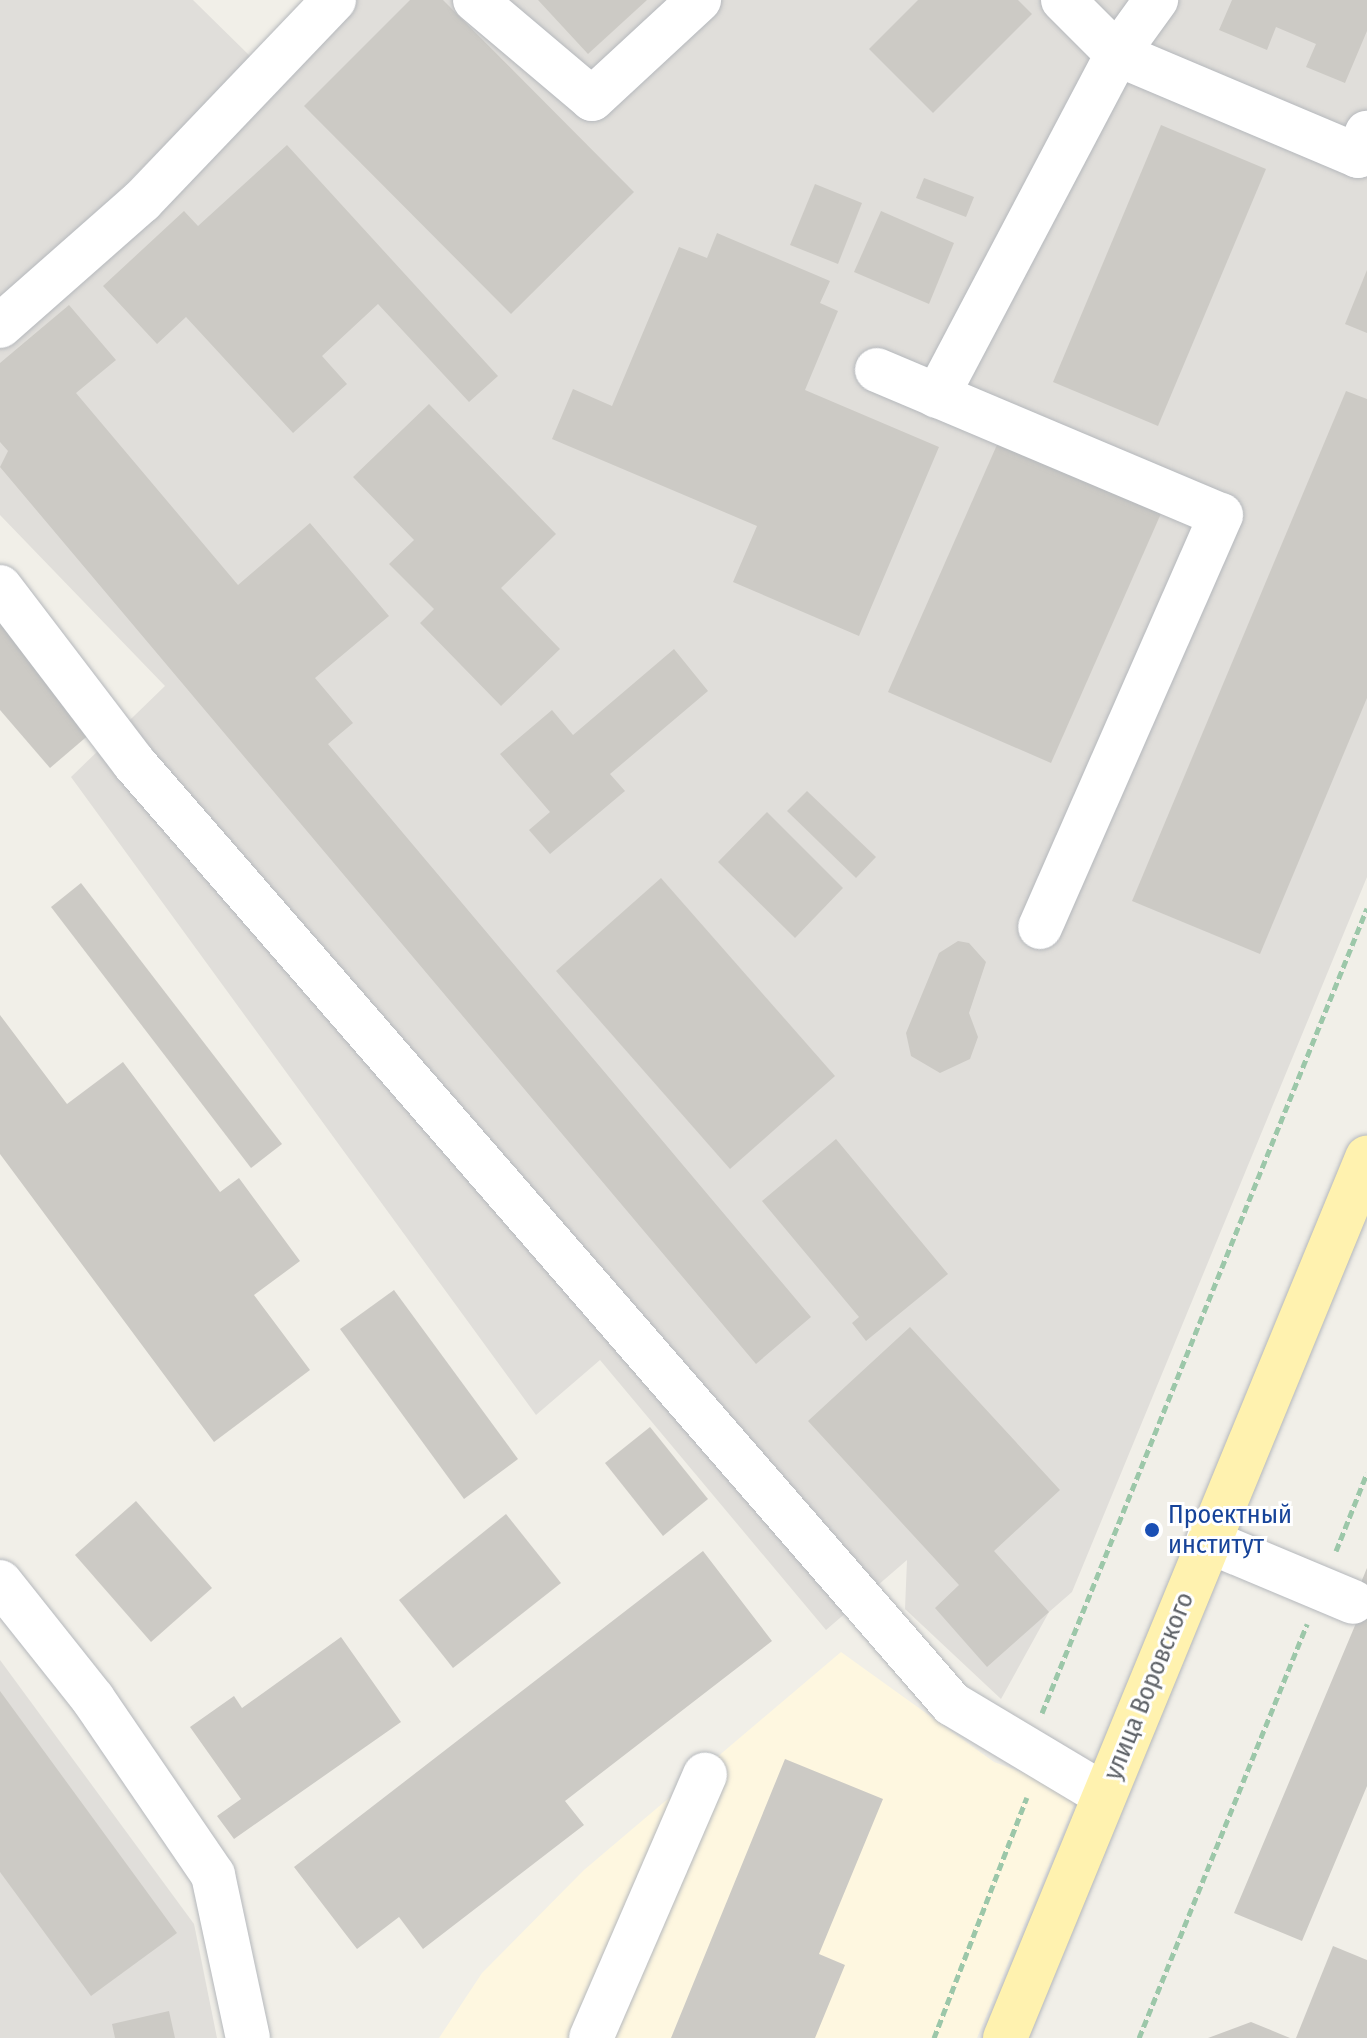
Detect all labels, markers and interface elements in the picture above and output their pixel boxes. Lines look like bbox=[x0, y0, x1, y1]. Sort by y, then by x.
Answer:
place label: Проектный институт bbox=[1168, 1499, 1292, 1560]
marker: Проектный институт bbox=[1143, 1521, 1161, 1539]
street label: улица Воровского bbox=[1097, 1588, 1201, 1784]

